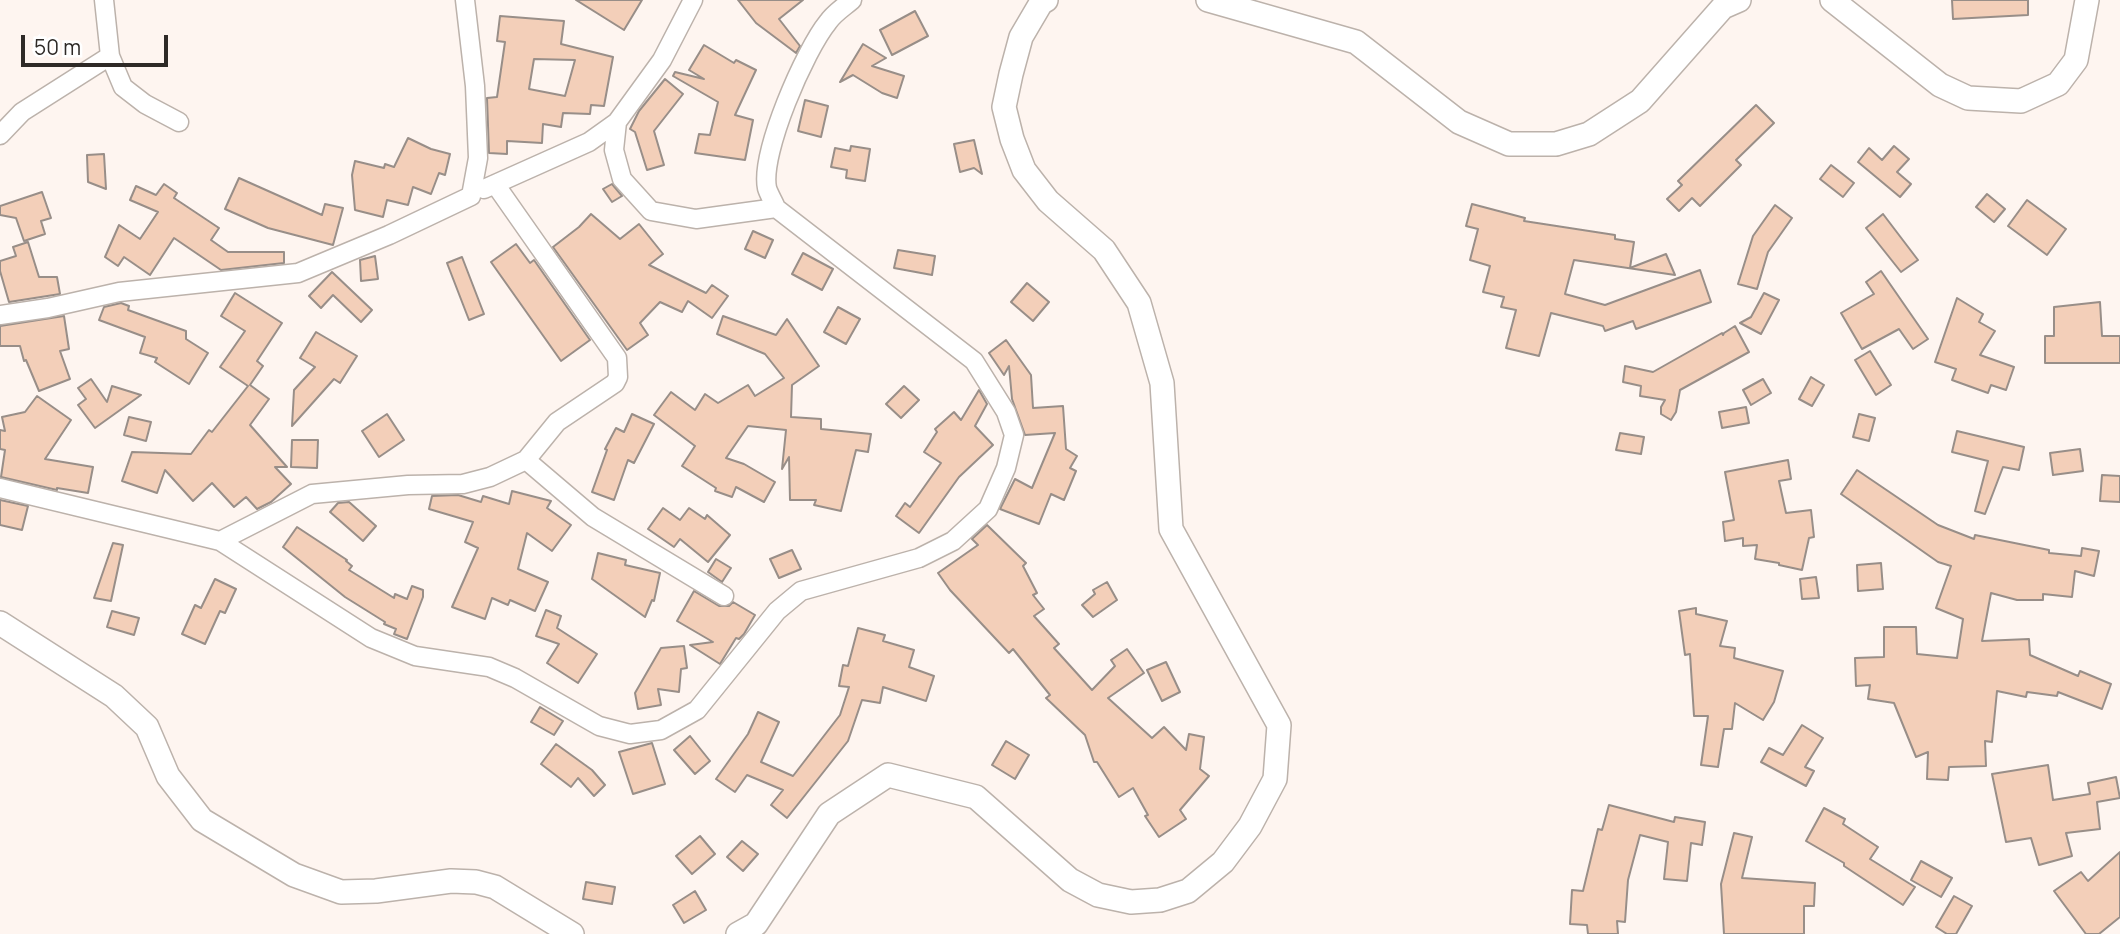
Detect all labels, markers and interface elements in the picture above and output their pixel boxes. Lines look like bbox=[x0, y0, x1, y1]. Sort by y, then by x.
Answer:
scale bar bbox=[24, 21, 172, 65]
text: 50 m bbox=[34, 33, 81, 61]

